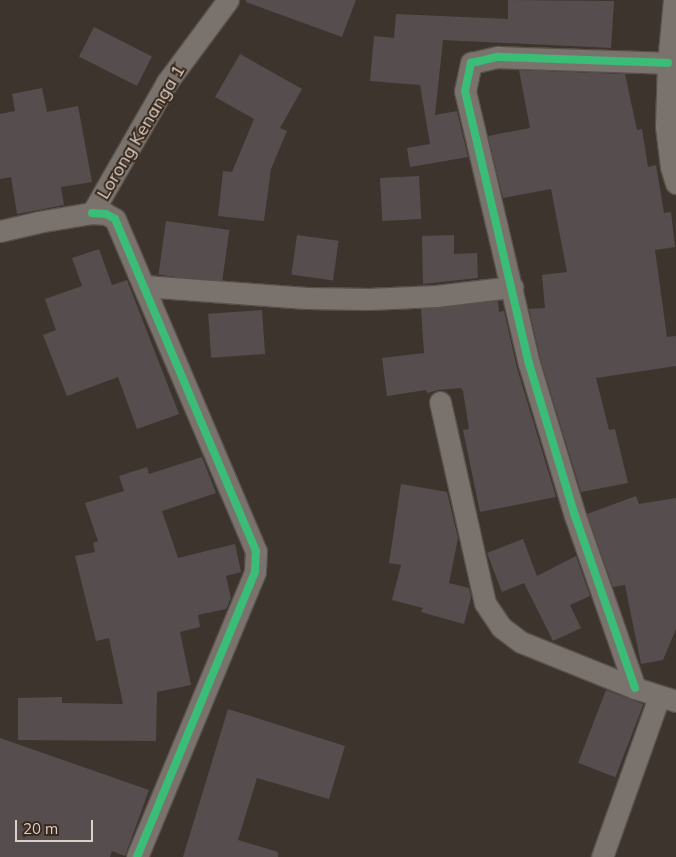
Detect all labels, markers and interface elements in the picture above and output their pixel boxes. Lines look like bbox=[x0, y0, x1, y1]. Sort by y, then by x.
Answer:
street label: Lorong Kenanga 1 bbox=[92, 61, 190, 203]
scale bar bbox=[18, 810, 95, 842]
text: 20 m bbox=[23, 819, 58, 838]

